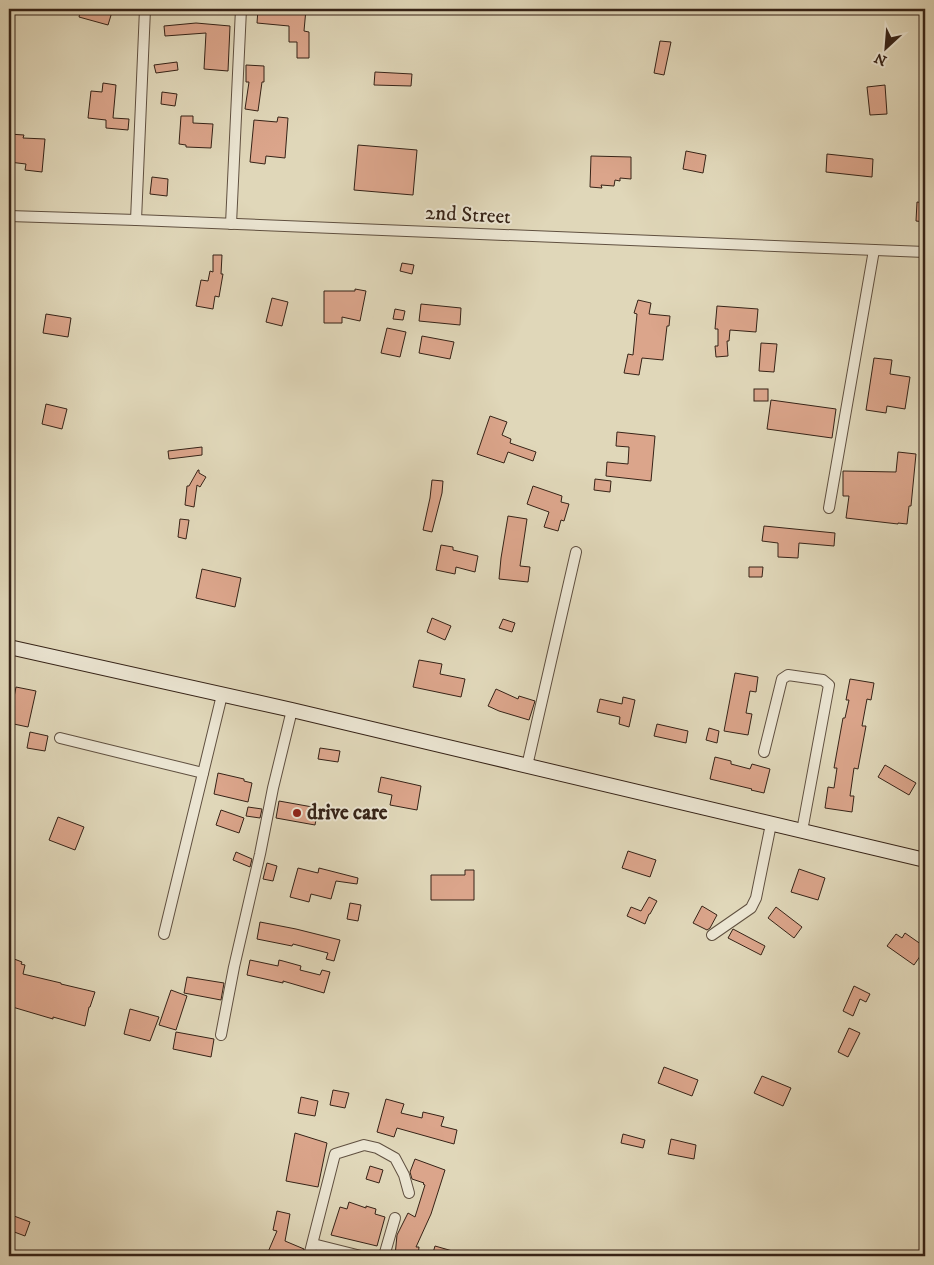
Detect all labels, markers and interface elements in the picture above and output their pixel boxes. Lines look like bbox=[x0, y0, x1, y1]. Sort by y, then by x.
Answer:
north arrow bbox=[862, 22, 912, 72]
text: N bbox=[871, 48, 890, 69]
street label: 2nd Street bbox=[424, 200, 512, 230]
place label: drive care bbox=[307, 800, 388, 826]
marker: drive care bbox=[291, 807, 303, 819]

